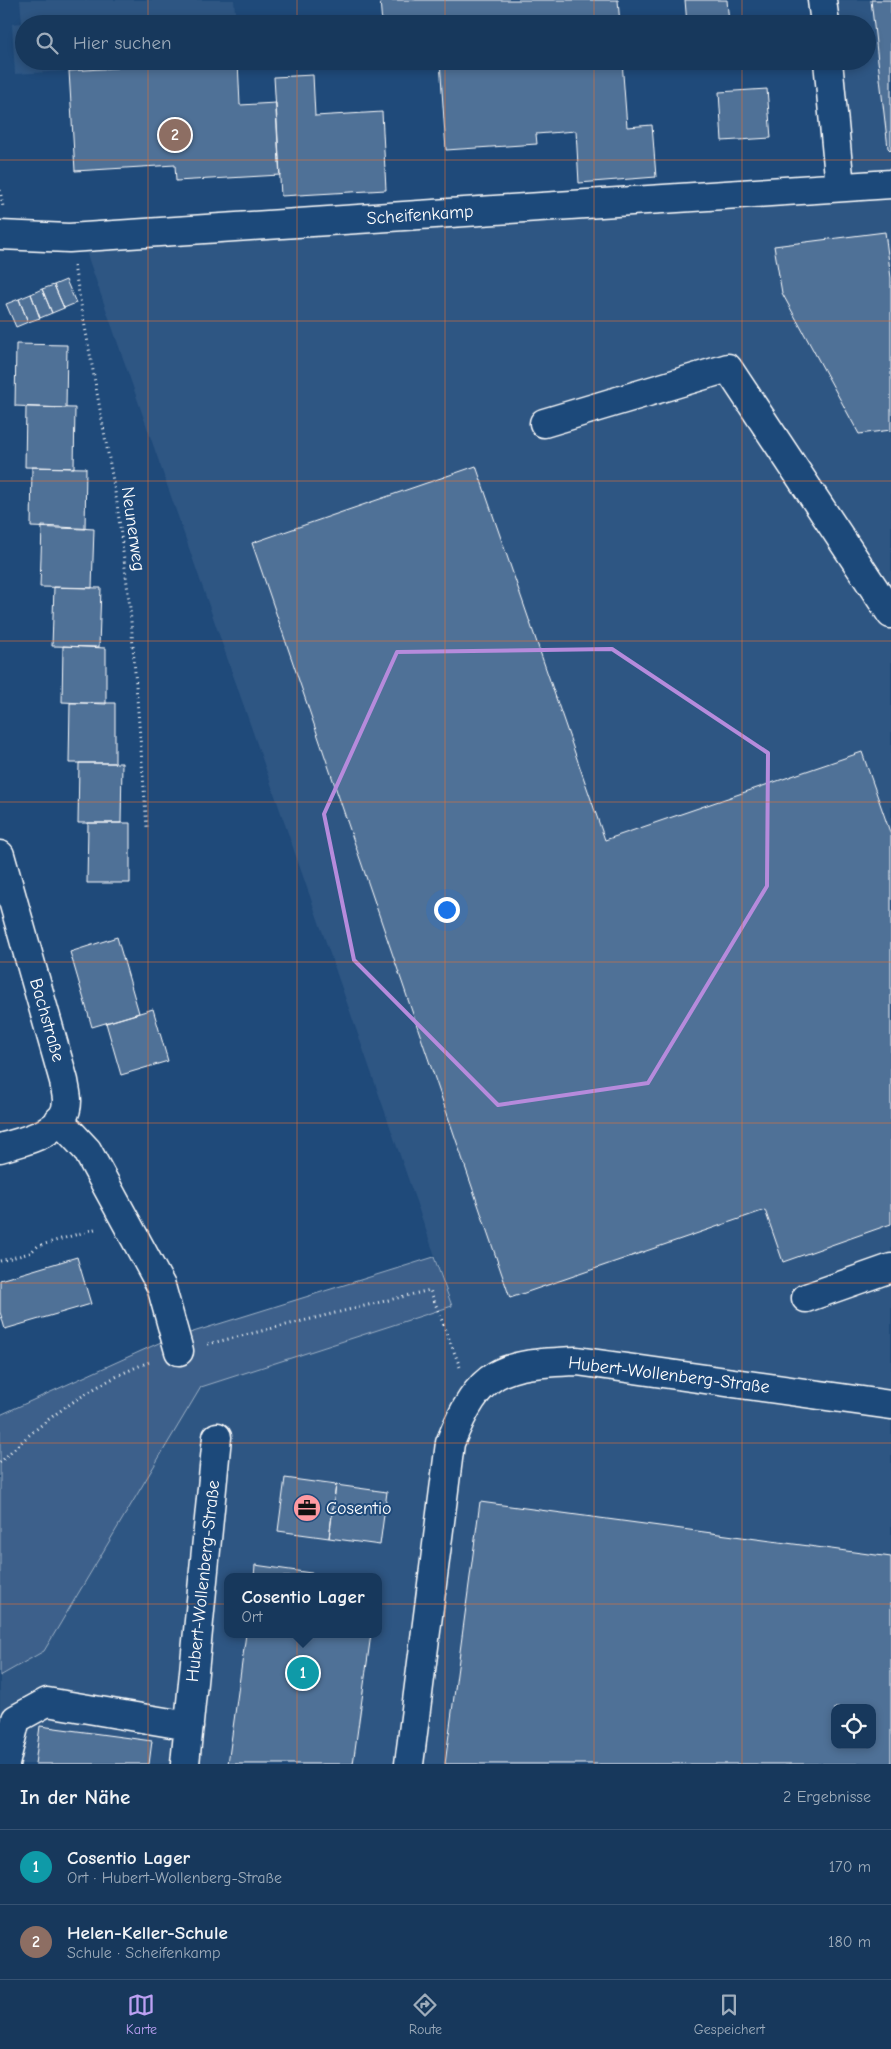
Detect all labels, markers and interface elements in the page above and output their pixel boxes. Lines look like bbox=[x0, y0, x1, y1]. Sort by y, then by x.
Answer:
search box bbox=[15, 15, 876, 70]
icon: search bbox=[33, 29, 61, 57]
text: Hier suchen bbox=[73, 32, 171, 54]
pin: 2 bbox=[159, 116, 191, 154]
street label: Scheifenkamp bbox=[366, 201, 474, 229]
street label: Neunerweg bbox=[117, 485, 149, 573]
your location bbox=[434, 897, 460, 923]
street label: Bachstraße bbox=[25, 976, 69, 1064]
street label: Hubert-Wollenberg-Straße bbox=[567, 1352, 771, 1398]
street label: Hubert-Wollenberg-Straße bbox=[182, 1479, 224, 1683]
office icon: Cosentio bbox=[292, 1493, 322, 1523]
place label: Cosentio bbox=[326, 1498, 392, 1519]
popup bbox=[224, 1573, 382, 1638]
text: Cosentio Lager bbox=[241, 1586, 365, 1608]
text: Ort bbox=[241, 1608, 263, 1626]
pin: 1 bbox=[287, 1654, 319, 1692]
map controls bbox=[831, 1704, 876, 1749]
button: locate bbox=[831, 1704, 876, 1749]
text: In der Nähe bbox=[20, 1785, 130, 1809]
text: 2 Ergebnisse bbox=[783, 1788, 871, 1806]
text: Cosentio Lager bbox=[67, 1847, 190, 1869]
text: 1 bbox=[33, 1858, 39, 1876]
text: 170 m bbox=[829, 1858, 871, 1876]
text: Ort · Hubert-Wollenberg-Straße bbox=[67, 1869, 282, 1887]
text: Helen-Keller-Schule bbox=[67, 1922, 228, 1944]
text: 2 bbox=[32, 1933, 40, 1951]
text: 180 m bbox=[828, 1933, 871, 1951]
text: Schule · Scheifenkamp bbox=[67, 1944, 221, 1962]
tab: Karte bbox=[126, 1991, 157, 2038]
tab: Route bbox=[409, 1991, 442, 2038]
tab: Gespeichert bbox=[694, 1991, 765, 2038]

